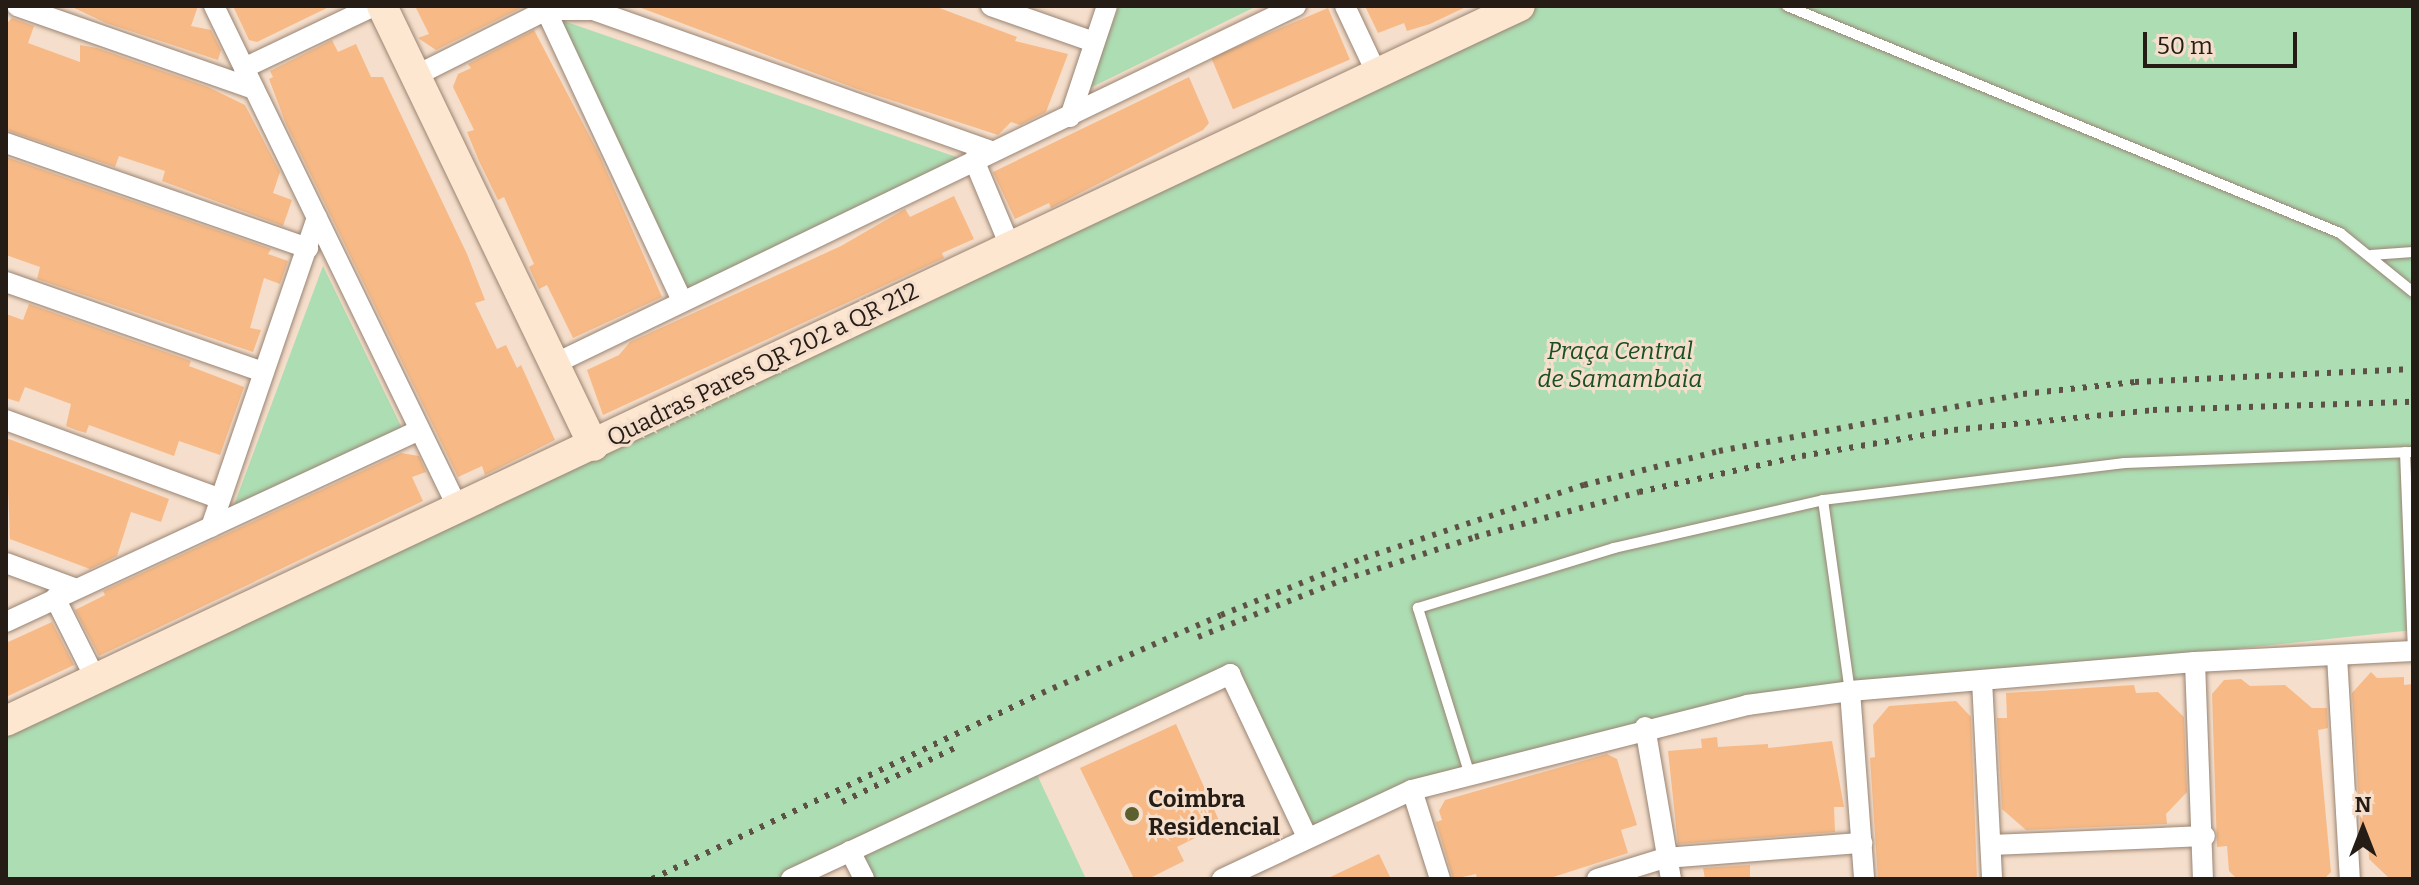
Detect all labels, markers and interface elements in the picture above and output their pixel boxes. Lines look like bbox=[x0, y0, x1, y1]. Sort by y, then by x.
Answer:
scale bar bbox=[2147, 16, 2301, 66]
text: 50 m bbox=[2157, 32, 2213, 60]
street label: Quadras Pares QR 202 a QR 212 bbox=[603, 277, 923, 453]
park label: Praça Central de Samambaia bbox=[1538, 338, 1702, 394]
place label: Coimbra Residencial bbox=[1148, 786, 1280, 842]
north arrow bbox=[2323, 789, 2403, 869]
text: N bbox=[2355, 791, 2371, 818]
marker: Coimbra Residencial bbox=[1123, 805, 1141, 823]

